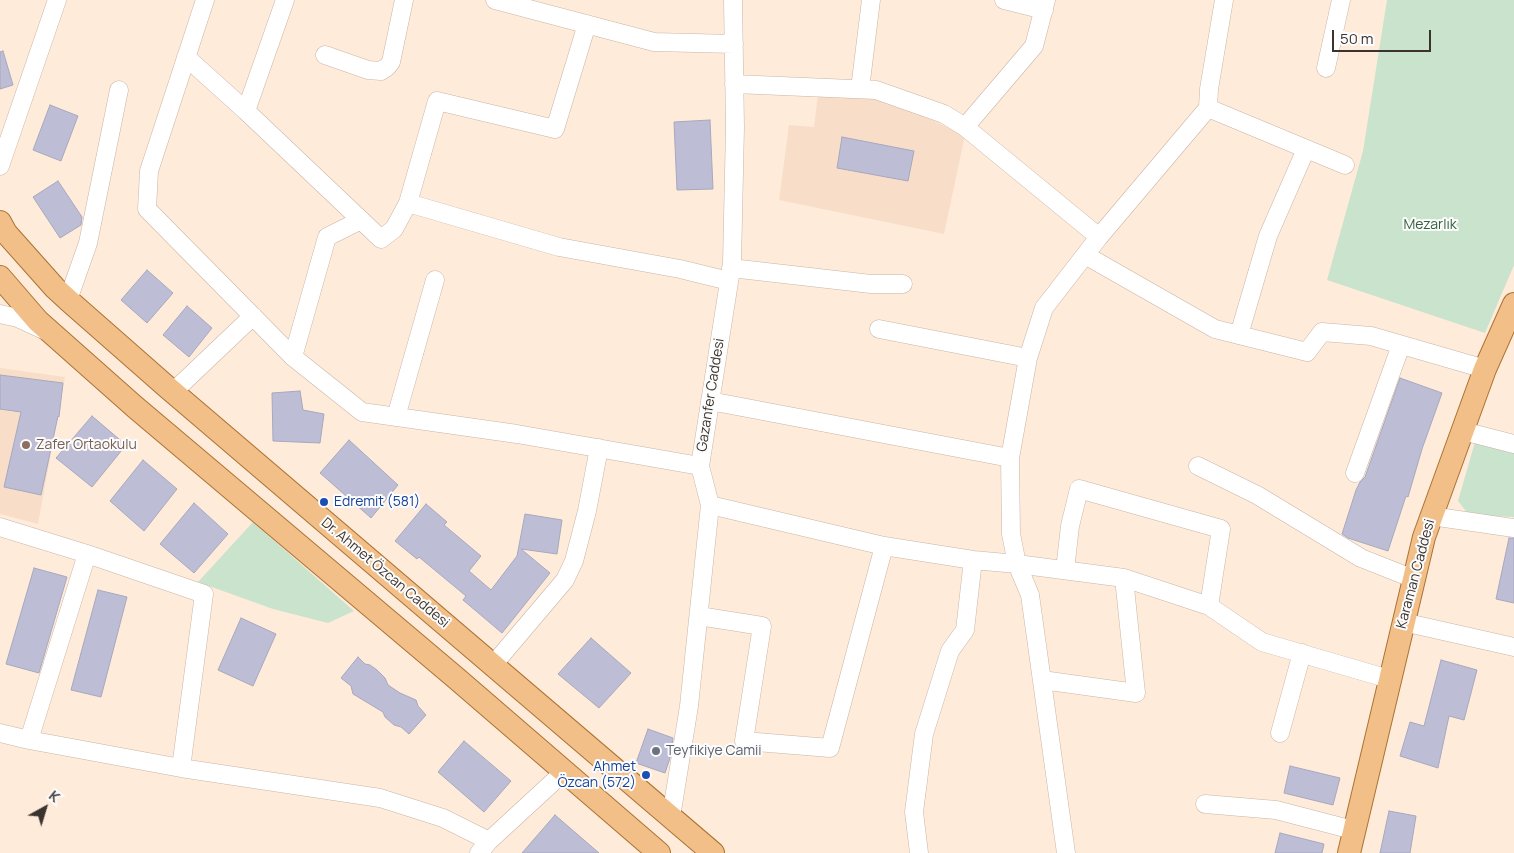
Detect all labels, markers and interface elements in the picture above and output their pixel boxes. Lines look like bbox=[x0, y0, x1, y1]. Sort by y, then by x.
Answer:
scale bar bbox=[1334, 20, 1433, 52]
text: 50 m bbox=[1340, 28, 1374, 49]
park label: Mezarlık bbox=[1403, 217, 1457, 233]
street label: Gazanfer Caddesi bbox=[694, 337, 728, 453]
place label: Zafer Ortaokulu bbox=[36, 437, 137, 453]
marker: Zafer Ortaokulu bbox=[20, 439, 32, 451]
place label: Edremit (581) bbox=[334, 494, 420, 510]
marker: Edremit (581) bbox=[318, 496, 330, 508]
street label: Dr. Ahmet Özcan Caddesi bbox=[318, 514, 452, 632]
street label: Karaman Caddesi bbox=[1393, 517, 1439, 631]
place label: Teyfikiye Camii bbox=[666, 743, 762, 759]
marker: Teyfikiye Camii bbox=[650, 745, 662, 757]
place label: Ahmet Özcan (572) bbox=[557, 759, 636, 792]
marker: Ahmet Özcan (572) bbox=[640, 769, 652, 781]
north arrow bbox=[20, 783, 70, 833]
text: K bbox=[45, 786, 64, 806]

